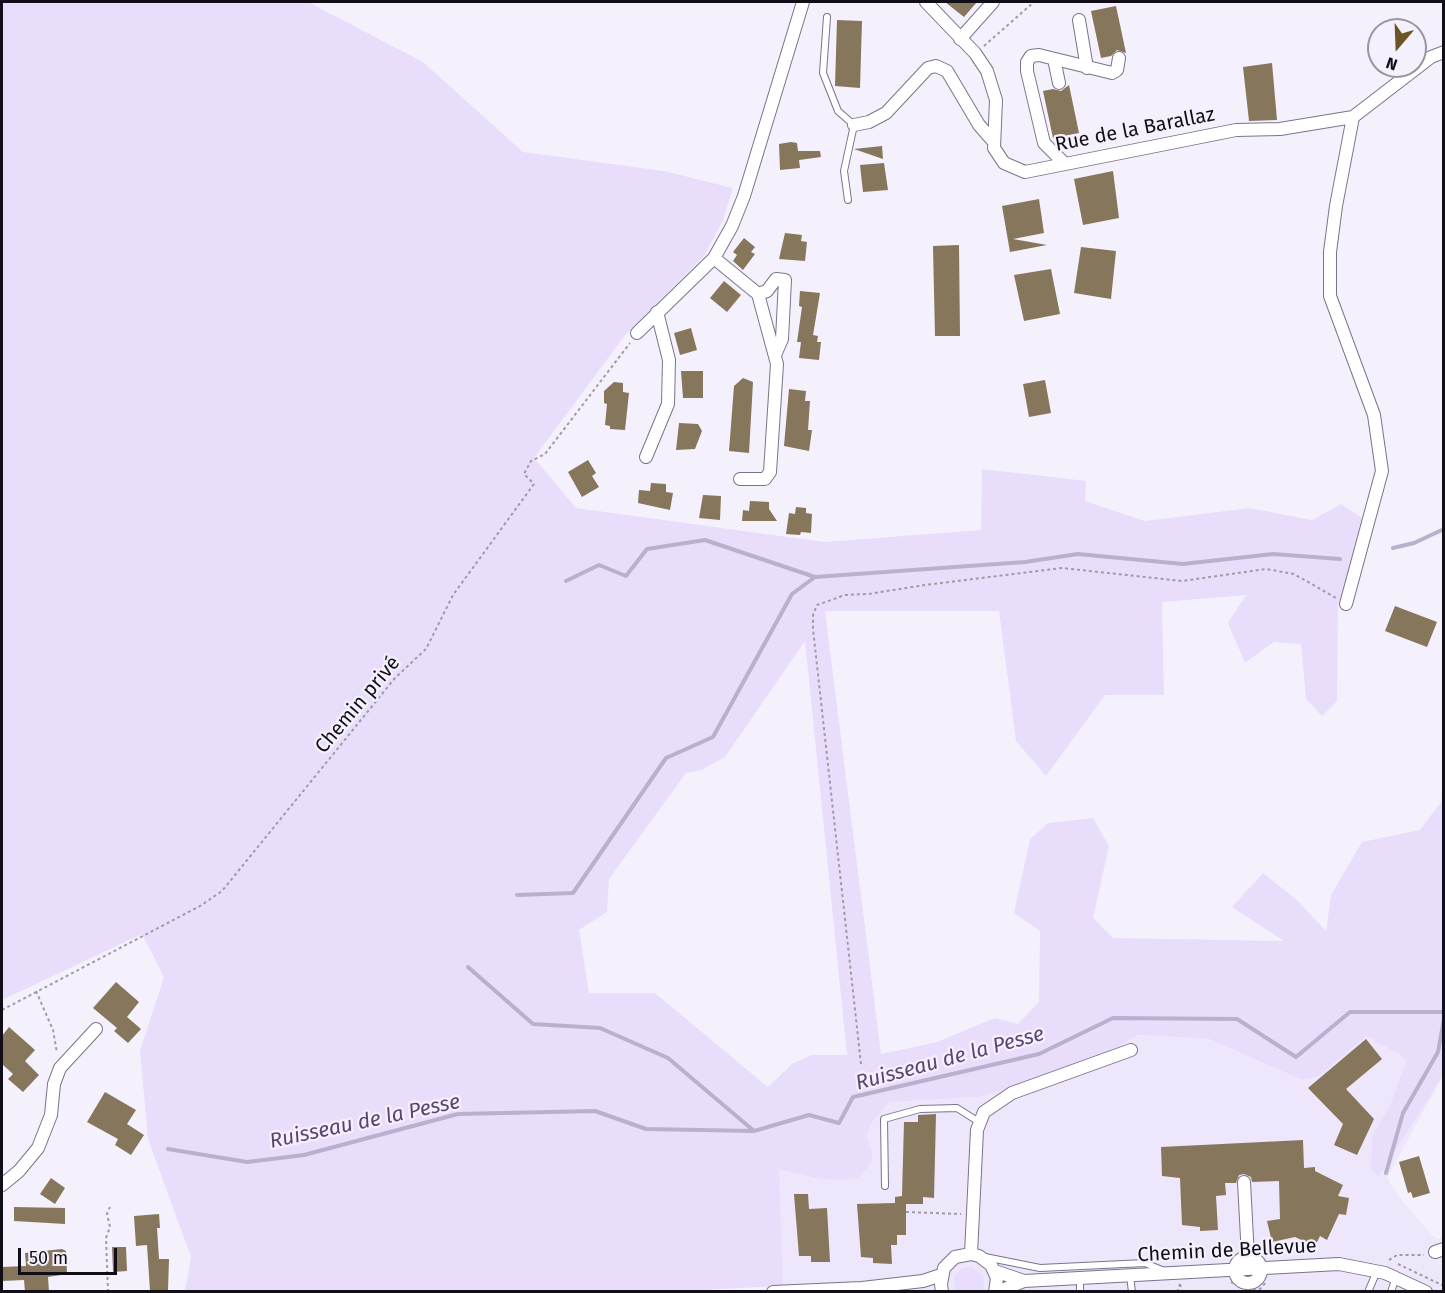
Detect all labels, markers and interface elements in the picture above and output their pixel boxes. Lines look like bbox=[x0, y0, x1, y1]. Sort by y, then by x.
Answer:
north arrow bbox=[1367, 18, 1427, 78]
text: N bbox=[1384, 53, 1400, 74]
street label: Rue de la Barallaz bbox=[1053, 103, 1217, 157]
street label: Chemin privé bbox=[310, 652, 406, 758]
water label: Ruisseau de la Pesse bbox=[853, 1022, 1047, 1096]
water label: Ruisseau de la Pesse bbox=[267, 1089, 463, 1155]
street label: Chemin de Bellevue bbox=[1137, 1234, 1317, 1268]
scale bar bbox=[21, 1236, 120, 1274]
text: 50 m bbox=[29, 1247, 68, 1269]

